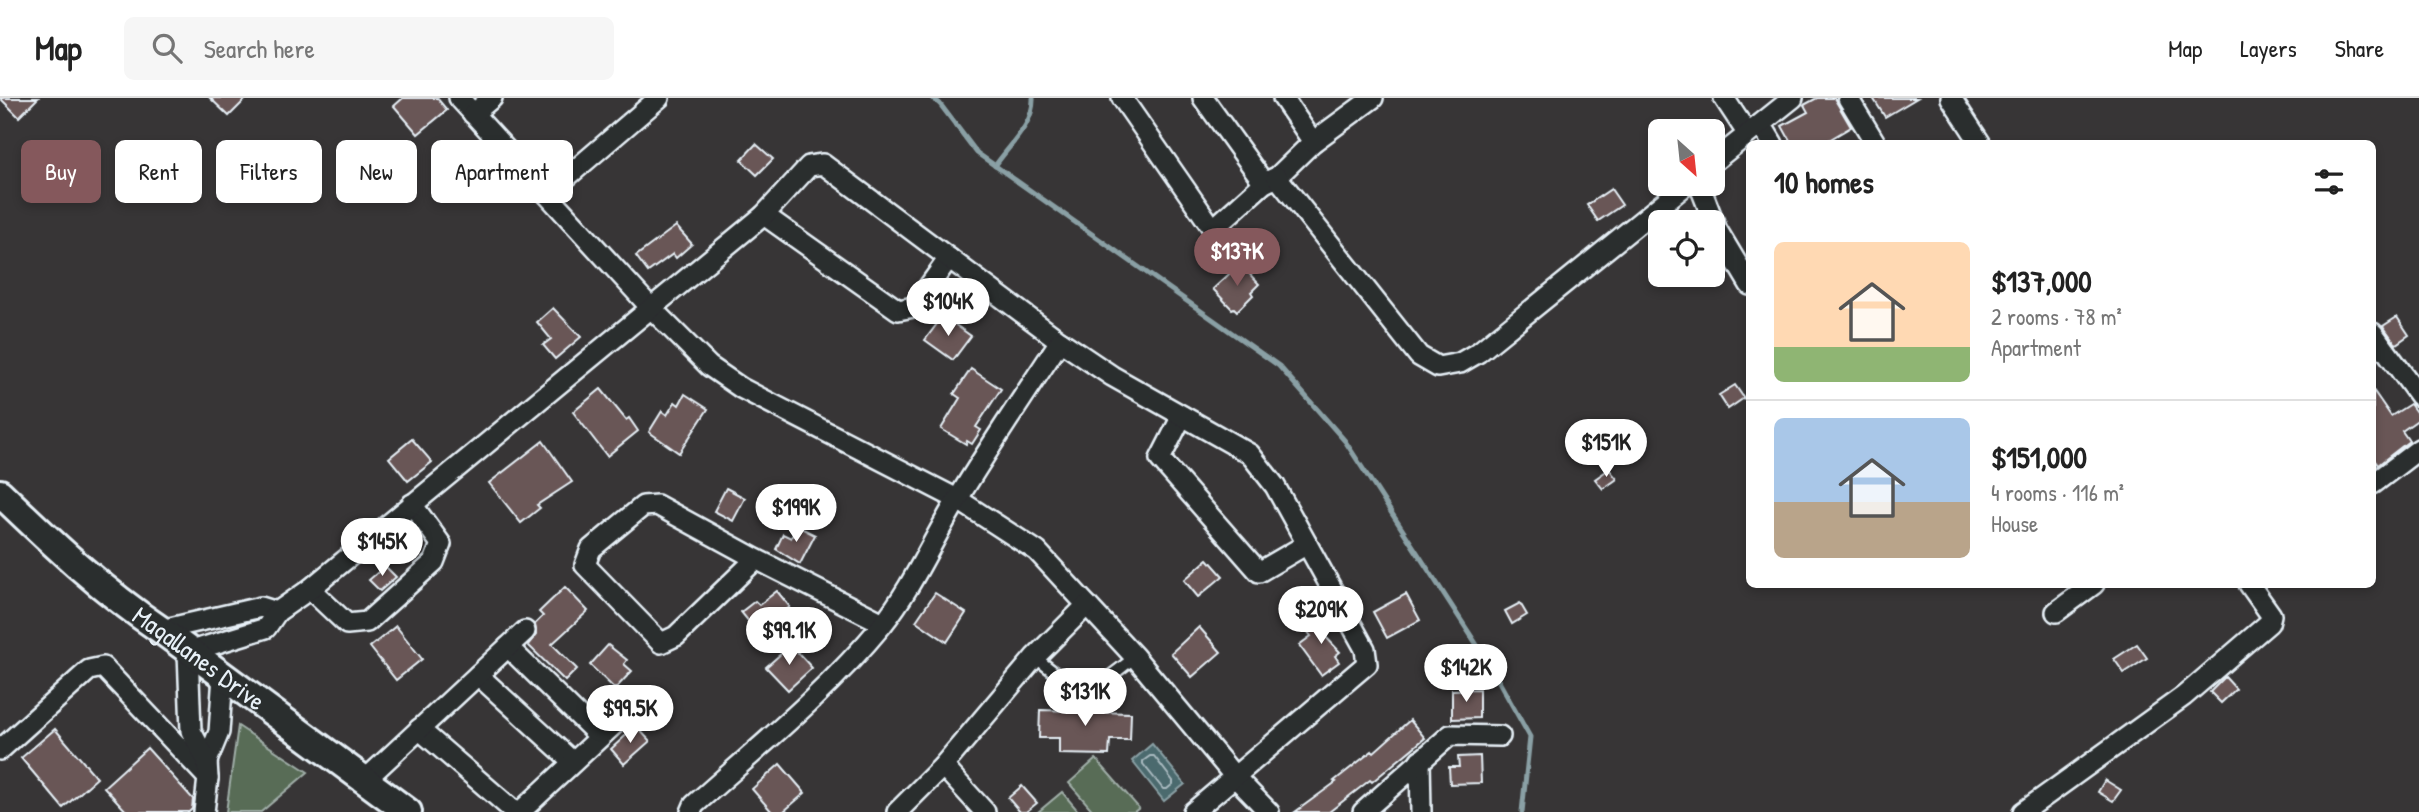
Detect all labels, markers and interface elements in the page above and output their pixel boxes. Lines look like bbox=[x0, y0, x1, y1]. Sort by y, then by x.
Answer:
search box bbox=[124, 17, 614, 80]
text: Map bbox=[35, 26, 82, 70]
icon: search bbox=[148, 29, 186, 67]
text: Search here bbox=[204, 31, 315, 66]
text: Map bbox=[2168, 32, 2202, 64]
text: Layers bbox=[2240, 32, 2297, 64]
text: Share bbox=[2335, 32, 2384, 64]
north arrow bbox=[1648, 119, 1726, 196]
map controls bbox=[1648, 119, 1725, 287]
chip: Buy bbox=[21, 140, 101, 203]
chip: Rent bbox=[115, 140, 202, 203]
chip: Filters bbox=[216, 140, 322, 203]
chip: New bbox=[336, 140, 417, 203]
chip: Apartment bbox=[431, 140, 573, 203]
text: 10 homes bbox=[1774, 162, 1874, 202]
icon: filters bbox=[2310, 163, 2348, 201]
button: locate bbox=[1648, 210, 1725, 287]
pin: $137K bbox=[1188, 228, 1286, 288]
text: $137K bbox=[1210, 235, 1264, 266]
text: $137,000 bbox=[1991, 261, 2092, 301]
icon: home bbox=[1830, 270, 1914, 354]
pin: $104K bbox=[899, 278, 997, 338]
text: $104K bbox=[923, 285, 973, 316]
text: 2 rooms · 78 m² bbox=[1991, 301, 2122, 332]
text: Apartment bbox=[1991, 332, 2081, 363]
pin: $151K bbox=[1557, 420, 1655, 479]
text: $151K bbox=[1581, 426, 1631, 457]
text: $151,000 bbox=[1991, 437, 2087, 477]
icon: home bbox=[1830, 446, 1914, 530]
text: 4 rooms · 116 m² bbox=[1991, 477, 2124, 508]
pin: $199K bbox=[747, 484, 845, 544]
text: $199K bbox=[772, 491, 820, 522]
text: House bbox=[1991, 508, 2038, 539]
pin: $145K bbox=[333, 518, 431, 578]
text: $145K bbox=[357, 525, 407, 556]
pin: $209K bbox=[1272, 587, 1370, 646]
text: $209K bbox=[1294, 593, 1348, 624]
street label: Magallanes Drive bbox=[126, 598, 273, 718]
pin: $99.1K bbox=[732, 608, 846, 667]
text: $99.1K bbox=[762, 614, 816, 645]
pin: $142K bbox=[1417, 644, 1515, 704]
text: $142K bbox=[1440, 651, 1492, 682]
pin: $131K bbox=[1036, 668, 1134, 728]
text: $131K bbox=[1060, 675, 1110, 706]
pin: $99.5K bbox=[573, 686, 687, 745]
text: $99.5K bbox=[602, 692, 658, 723]

